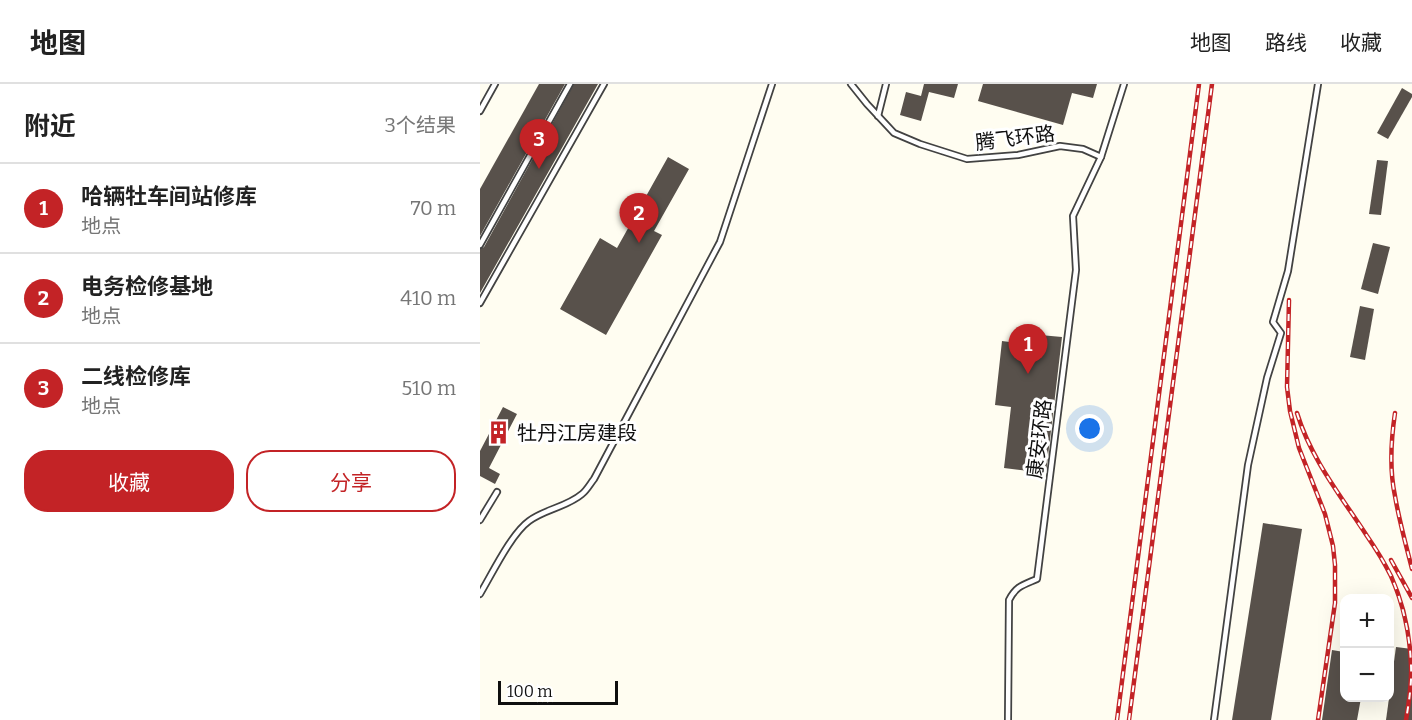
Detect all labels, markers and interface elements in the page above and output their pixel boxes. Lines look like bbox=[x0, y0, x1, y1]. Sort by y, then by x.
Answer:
text: 地图 bbox=[30, 27, 86, 60]
text: 地图 bbox=[1190, 30, 1232, 56]
text: 路线 bbox=[1265, 30, 1307, 56]
text: 收藏 bbox=[1340, 30, 1382, 56]
text: 附近 bbox=[24, 111, 76, 142]
text: 3个结果 bbox=[385, 113, 456, 137]
pin: 3 bbox=[520, 120, 558, 169]
street label: 腾飞环路 bbox=[974, 121, 1056, 155]
text: 哈辆牡车间站修库 bbox=[81, 183, 257, 210]
pin: 2 bbox=[620, 194, 658, 243]
text: 1 bbox=[39, 196, 48, 220]
text: 70 m bbox=[410, 196, 456, 220]
text: 地点 bbox=[81, 214, 121, 238]
text: 电务检修基地 bbox=[81, 273, 213, 300]
text: 2 bbox=[38, 286, 49, 310]
text: 410 m bbox=[400, 286, 456, 310]
text: 地点 bbox=[81, 304, 121, 328]
pin: 1 bbox=[1008, 324, 1048, 374]
text: 二线检修库 bbox=[81, 363, 191, 390]
text: 3 bbox=[38, 376, 49, 400]
text: 510 m bbox=[402, 376, 456, 400]
text: 地点 bbox=[81, 394, 121, 418]
street label: 康安环路 bbox=[1022, 398, 1056, 480]
your location bbox=[1075, 414, 1104, 443]
building icon: 牡丹江房建段 bbox=[486, 420, 512, 446]
place label: 牡丹江房建段 bbox=[517, 421, 637, 445]
button: 收藏 bbox=[24, 450, 234, 512]
button: 分享 bbox=[246, 450, 456, 512]
map controls bbox=[1340, 594, 1394, 702]
button: + bbox=[1340, 594, 1394, 648]
button: − bbox=[1340, 648, 1394, 702]
scale bar bbox=[498, 678, 618, 706]
text: 100 m bbox=[507, 682, 552, 701]

